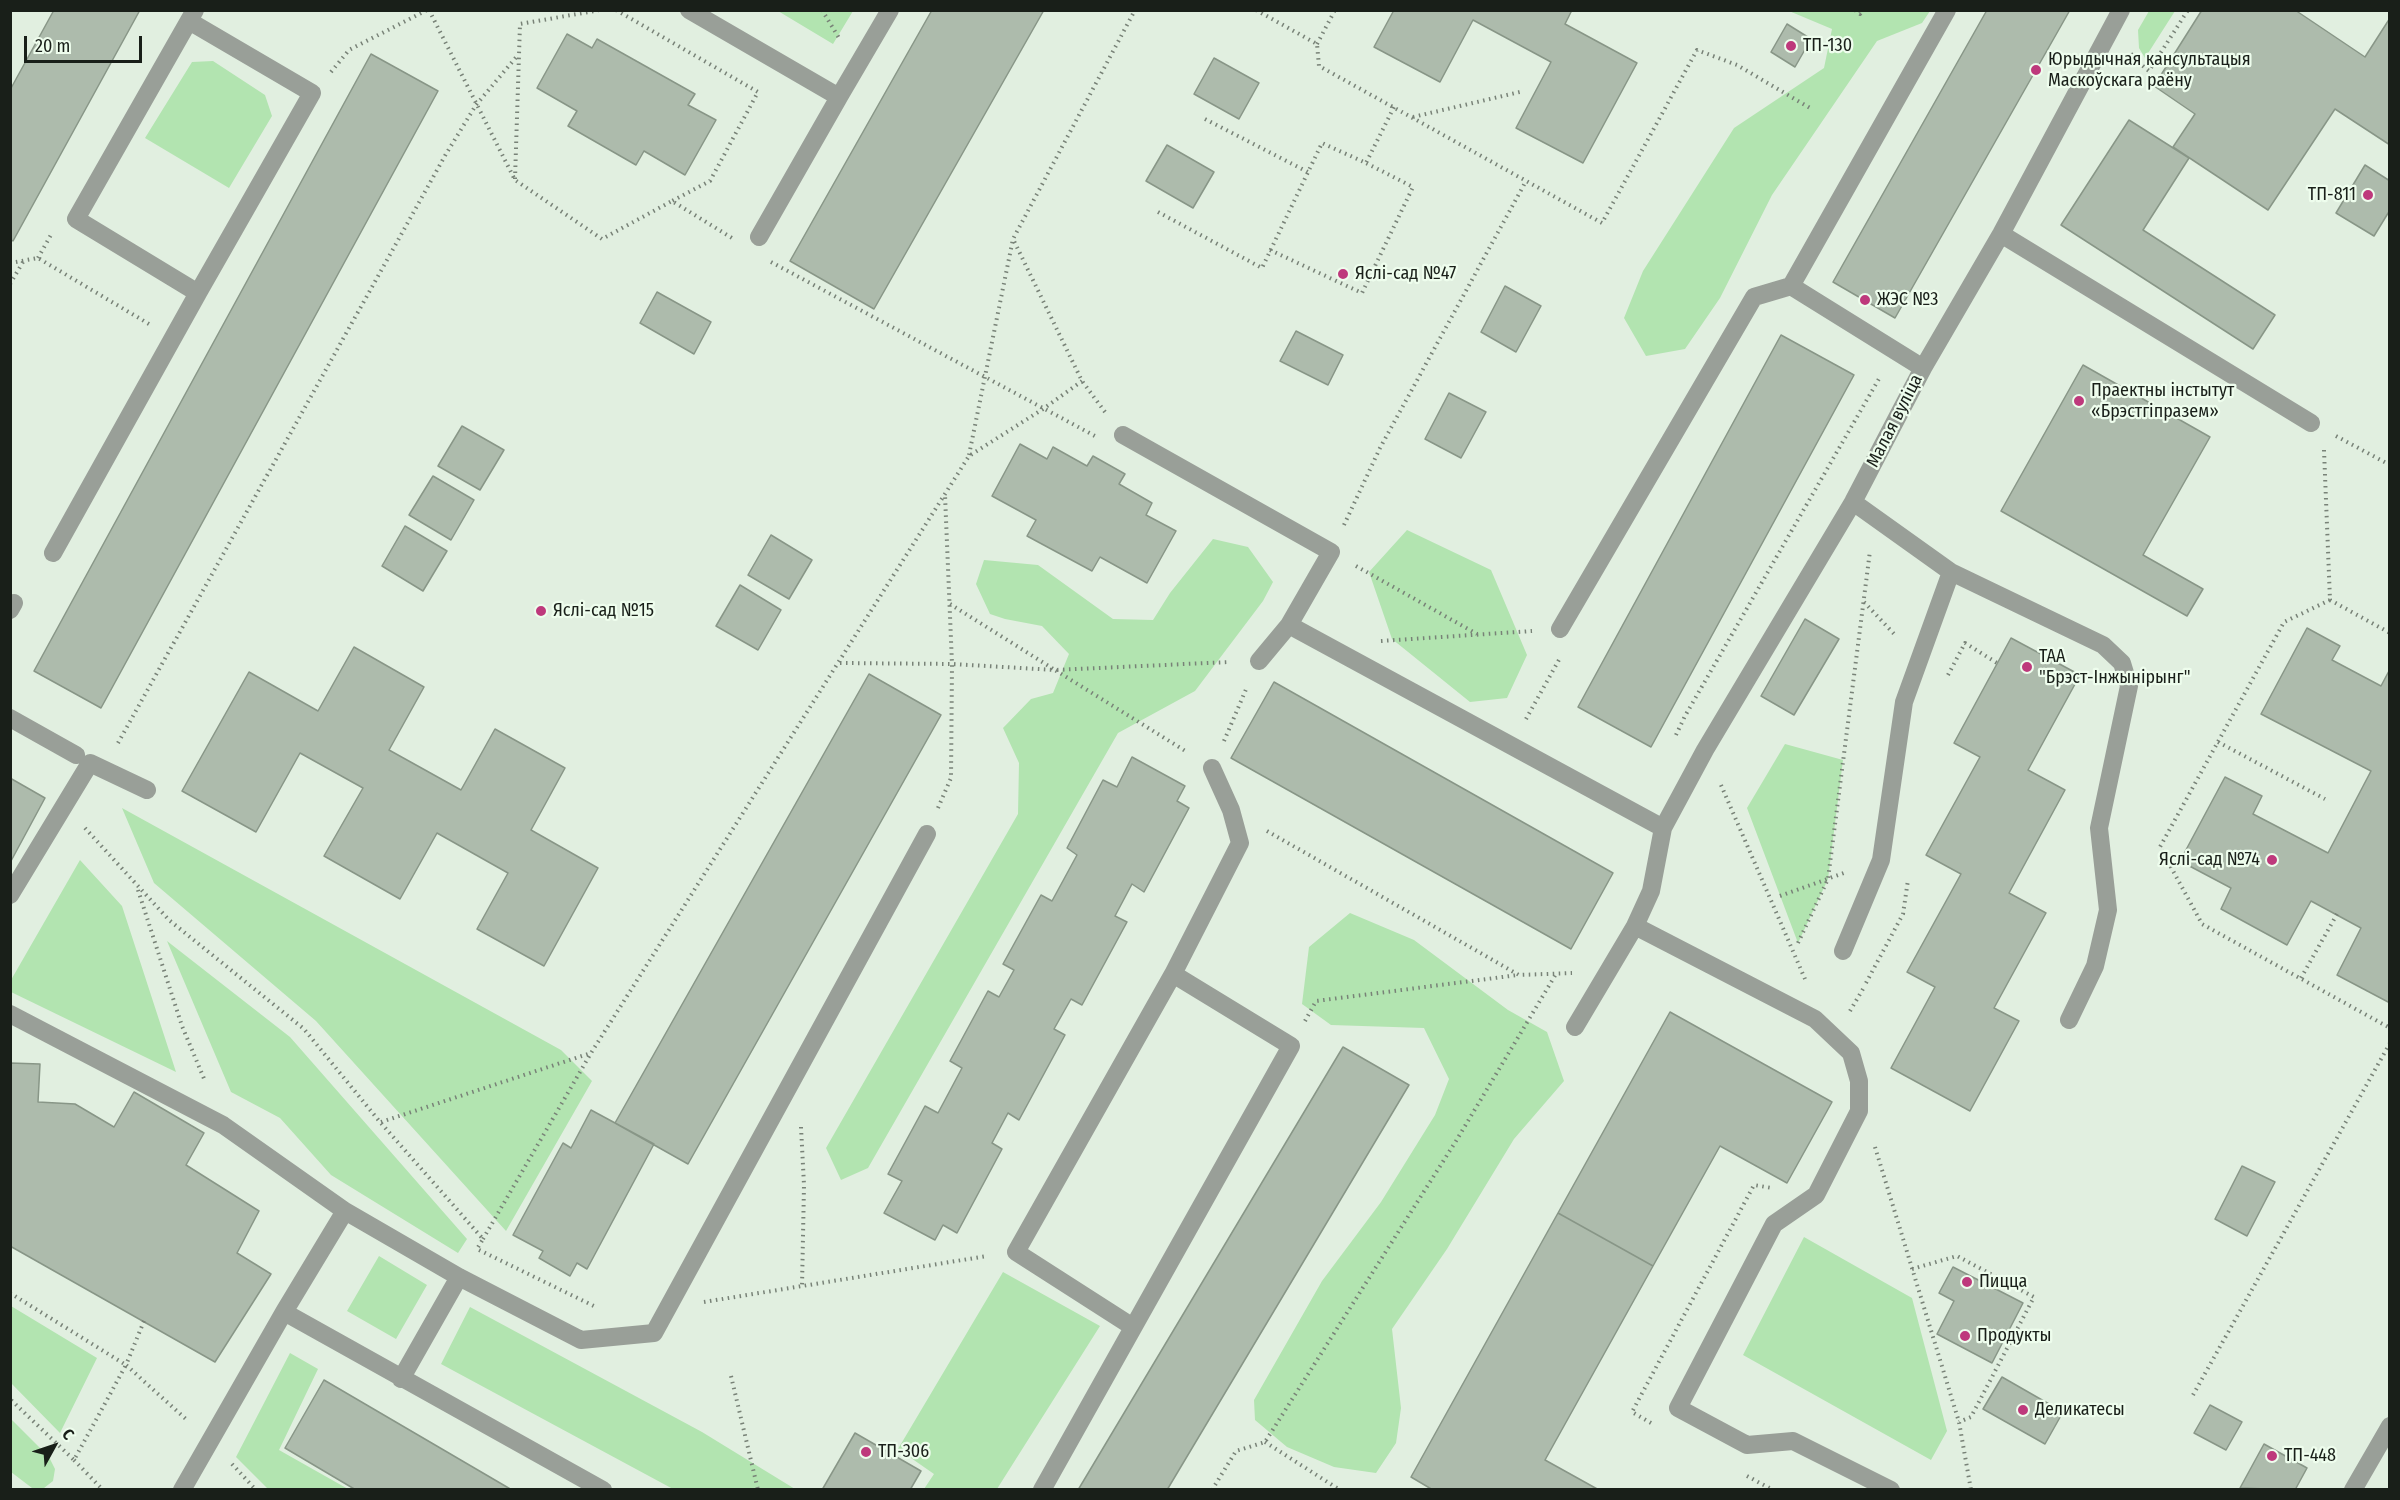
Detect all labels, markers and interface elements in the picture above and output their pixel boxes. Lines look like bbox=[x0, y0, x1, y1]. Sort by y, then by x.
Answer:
scale bar bbox=[27, 24, 146, 62]
text: 20 m bbox=[35, 35, 70, 57]
place label: ТП-130 bbox=[1803, 35, 1852, 57]
marker: ТП-130 bbox=[1784, 39, 1798, 53]
place label: Юрыдычная кансультацыя Маскоўскага раёну bbox=[2048, 49, 2251, 92]
marker: Юрыдычная кансультацыя Маскоўскага раёну bbox=[2029, 63, 2043, 77]
place label: ТП-811 bbox=[2308, 184, 2356, 206]
marker: ТП-811 bbox=[2361, 188, 2375, 202]
place label: Яслі-сад №47 bbox=[1355, 263, 1456, 285]
marker: Яслі-сад №47 bbox=[1336, 267, 1350, 281]
place label: ЖЭС №3 bbox=[1877, 289, 1938, 311]
marker: ЖЭС №3 bbox=[1858, 293, 1872, 307]
street label: Малая вуліца bbox=[1862, 371, 1928, 471]
place label: Праектны інстытут «Брэстгіпразем» bbox=[2091, 380, 2234, 422]
marker: Праектны інстытут «Брэстгіпразем» bbox=[2072, 394, 2086, 408]
place label: Яслі-сад №15 bbox=[553, 600, 654, 622]
marker: Яслі-сад №15 bbox=[534, 604, 548, 618]
place label: ТАА "Брэст-Інжынірынг" bbox=[2039, 646, 2190, 688]
marker: ТАА "Брэст-Інжынірынг" bbox=[2020, 660, 2034, 674]
place label: Яслі-сад №74 bbox=[2159, 849, 2260, 871]
marker: Яслі-сад №74 bbox=[2265, 853, 2279, 867]
place label: Пицца bbox=[1979, 1271, 2027, 1293]
marker: Пицца bbox=[1960, 1275, 1974, 1289]
place label: Продукты bbox=[1977, 1325, 2052, 1347]
marker: Продукты bbox=[1958, 1329, 1972, 1343]
place label: Деликатесы bbox=[2035, 1399, 2125, 1421]
marker: Деликатесы bbox=[2016, 1403, 2030, 1417]
north arrow bbox=[24, 1416, 84, 1476]
text: С bbox=[58, 1425, 78, 1443]
place label: ТП-306 bbox=[878, 1441, 929, 1463]
marker: ТП-306 bbox=[859, 1445, 873, 1459]
place label: ТП-448 bbox=[2284, 1445, 2336, 1467]
marker: ТП-448 bbox=[2265, 1449, 2279, 1463]

